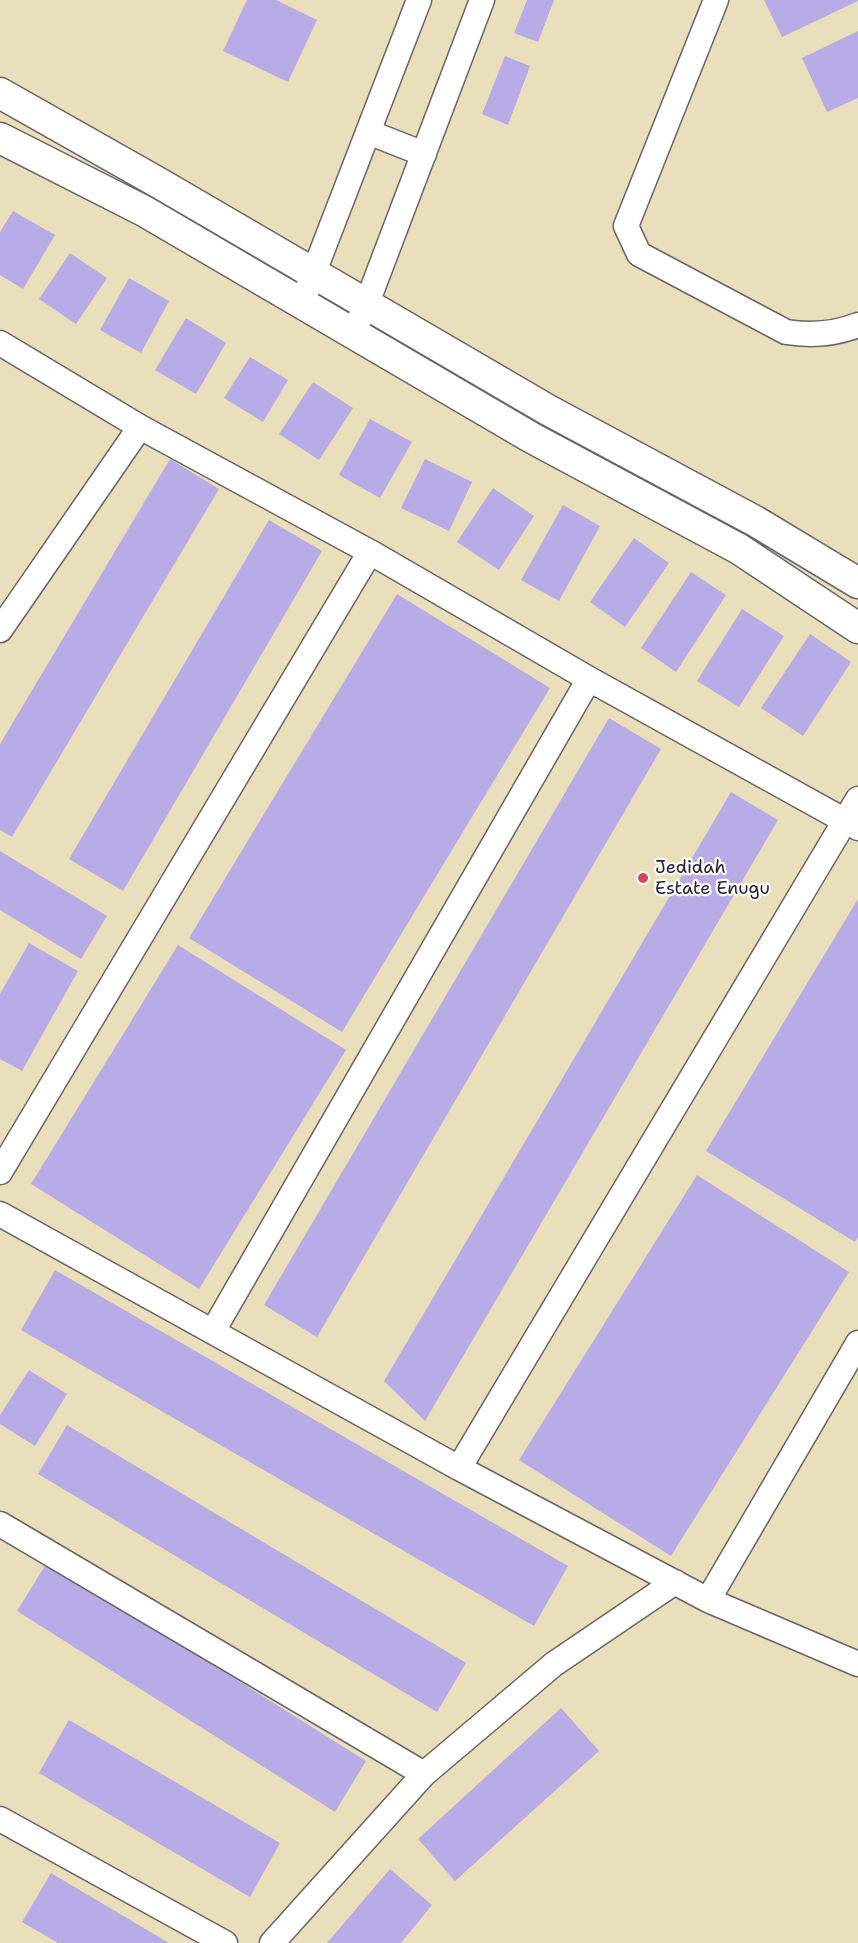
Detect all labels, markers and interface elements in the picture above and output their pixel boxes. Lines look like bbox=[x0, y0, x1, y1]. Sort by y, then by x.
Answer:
place label: Jedidah Estate Enugu bbox=[655, 857, 770, 900]
marker: Jedidah Estate Enugu bbox=[636, 871, 650, 885]

